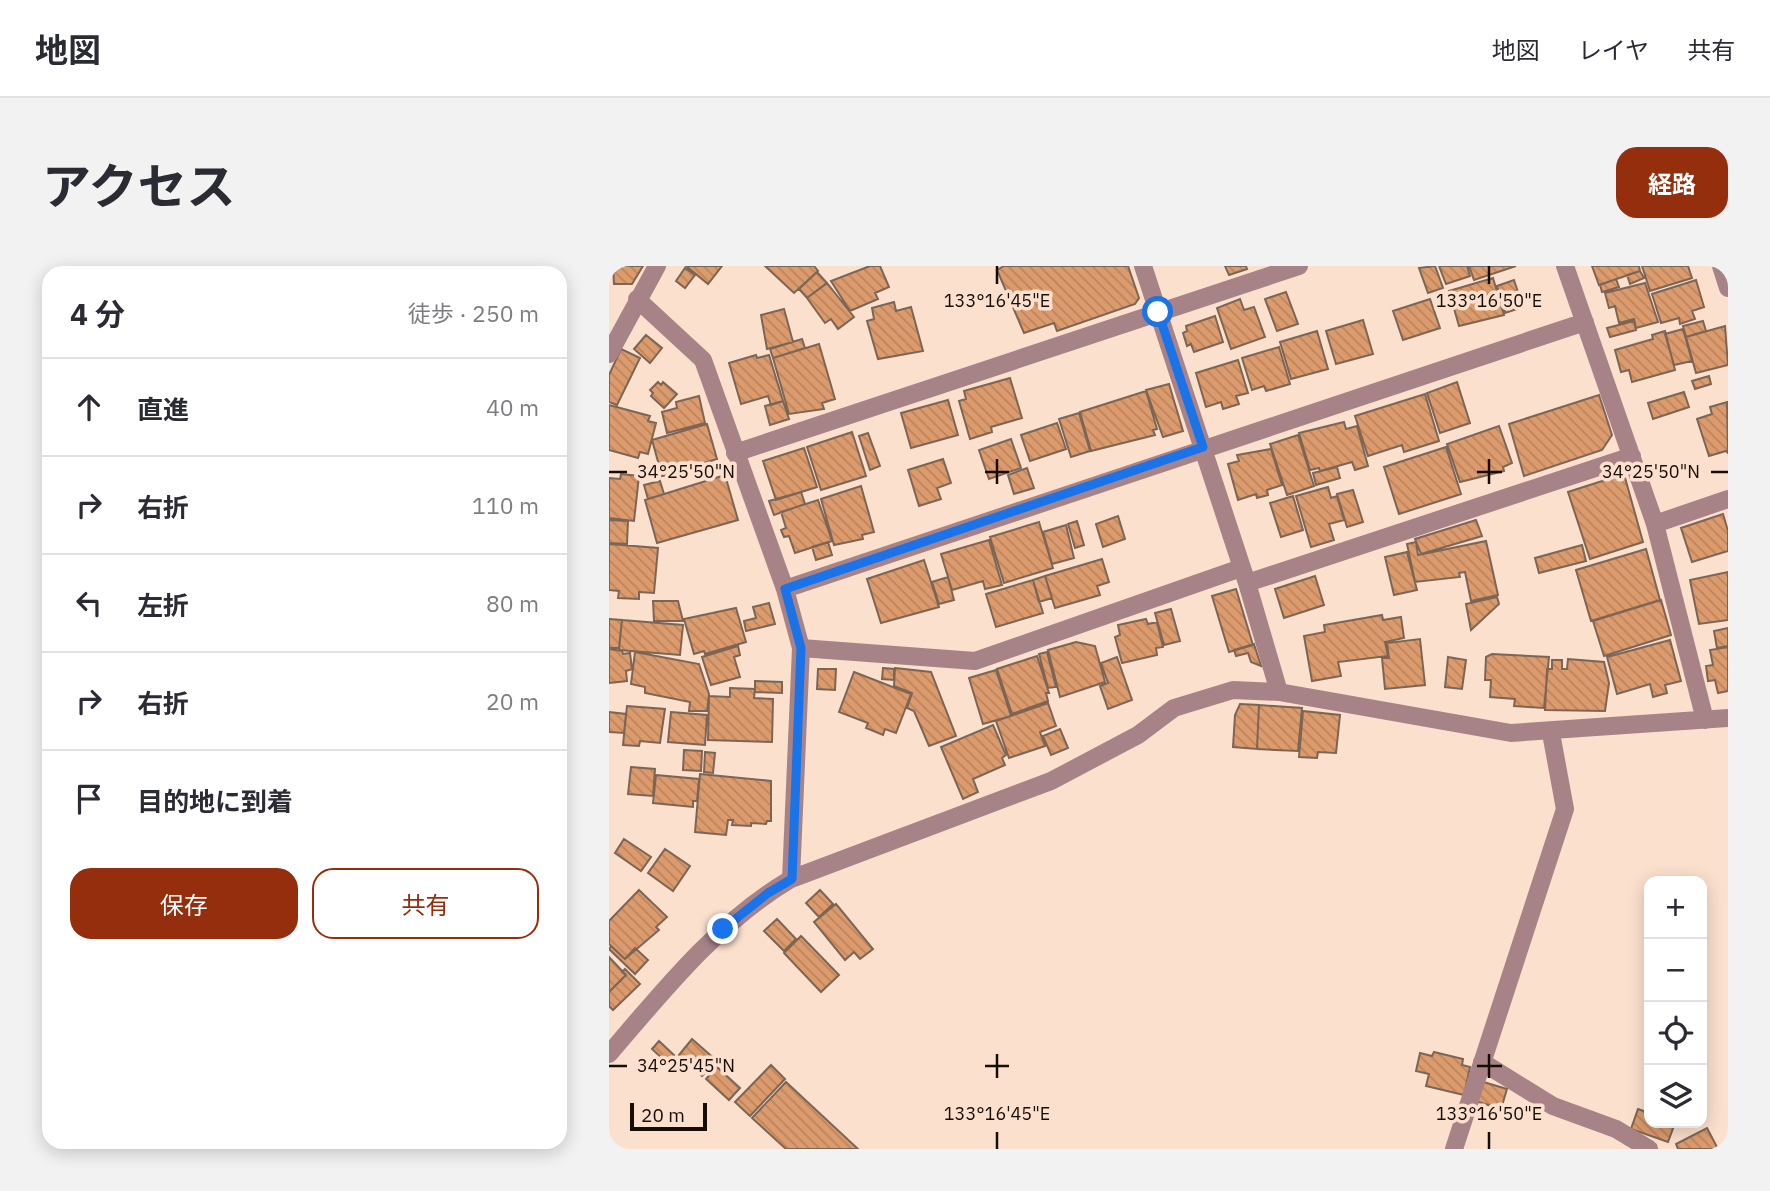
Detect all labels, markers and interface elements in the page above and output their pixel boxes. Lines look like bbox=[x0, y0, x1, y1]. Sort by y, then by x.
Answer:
text: 地図 bbox=[35, 28, 101, 71]
text: 地図 bbox=[1492, 34, 1540, 66]
text: レイヤ bbox=[1578, 34, 1649, 66]
text: 共有 bbox=[1687, 34, 1735, 66]
button: 経路 bbox=[1616, 147, 1728, 218]
text: アクセス bbox=[42, 154, 236, 217]
text: 133°16'45"E bbox=[944, 289, 1050, 312]
text: 133°16'50"E bbox=[1436, 289, 1542, 312]
text: 4 分 bbox=[70, 294, 125, 333]
route start bbox=[1142, 296, 1173, 327]
text: 徒歩 · 250 m bbox=[408, 298, 539, 328]
icon: ahead bbox=[70, 388, 108, 426]
text: 直進 bbox=[137, 392, 189, 426]
text: 40 m bbox=[486, 392, 539, 422]
text: 34°25'50"N bbox=[637, 460, 735, 483]
text: 34°25'50"N bbox=[1602, 460, 1700, 483]
icon: right bbox=[70, 486, 108, 524]
text: 右折 bbox=[137, 490, 189, 524]
text: 110 m bbox=[472, 490, 539, 520]
icon: left bbox=[70, 584, 108, 622]
text: 左折 bbox=[137, 588, 189, 622]
text: 80 m bbox=[486, 588, 539, 618]
icon: right bbox=[70, 682, 108, 720]
text: 右折 bbox=[137, 686, 189, 720]
text: 20 m bbox=[486, 686, 539, 716]
icon: arrive bbox=[70, 780, 108, 818]
text: 目的地に到着 bbox=[137, 784, 293, 818]
button: 保存 bbox=[70, 868, 298, 939]
button: 共有 bbox=[312, 868, 539, 939]
map controls bbox=[1644, 876, 1707, 1128]
button: + bbox=[1644, 876, 1707, 939]
route end bbox=[707, 913, 738, 944]
button: − bbox=[1644, 939, 1707, 1002]
button: locate bbox=[1644, 1002, 1707, 1065]
text: 34°25'45"N bbox=[637, 1054, 735, 1077]
button: layers bbox=[1644, 1065, 1707, 1128]
scale bar bbox=[630, 1100, 707, 1132]
text: 133°16'45"E bbox=[944, 1102, 1050, 1125]
text: 133°16'50"E bbox=[1436, 1102, 1542, 1125]
text: 20 m bbox=[641, 1103, 685, 1127]

